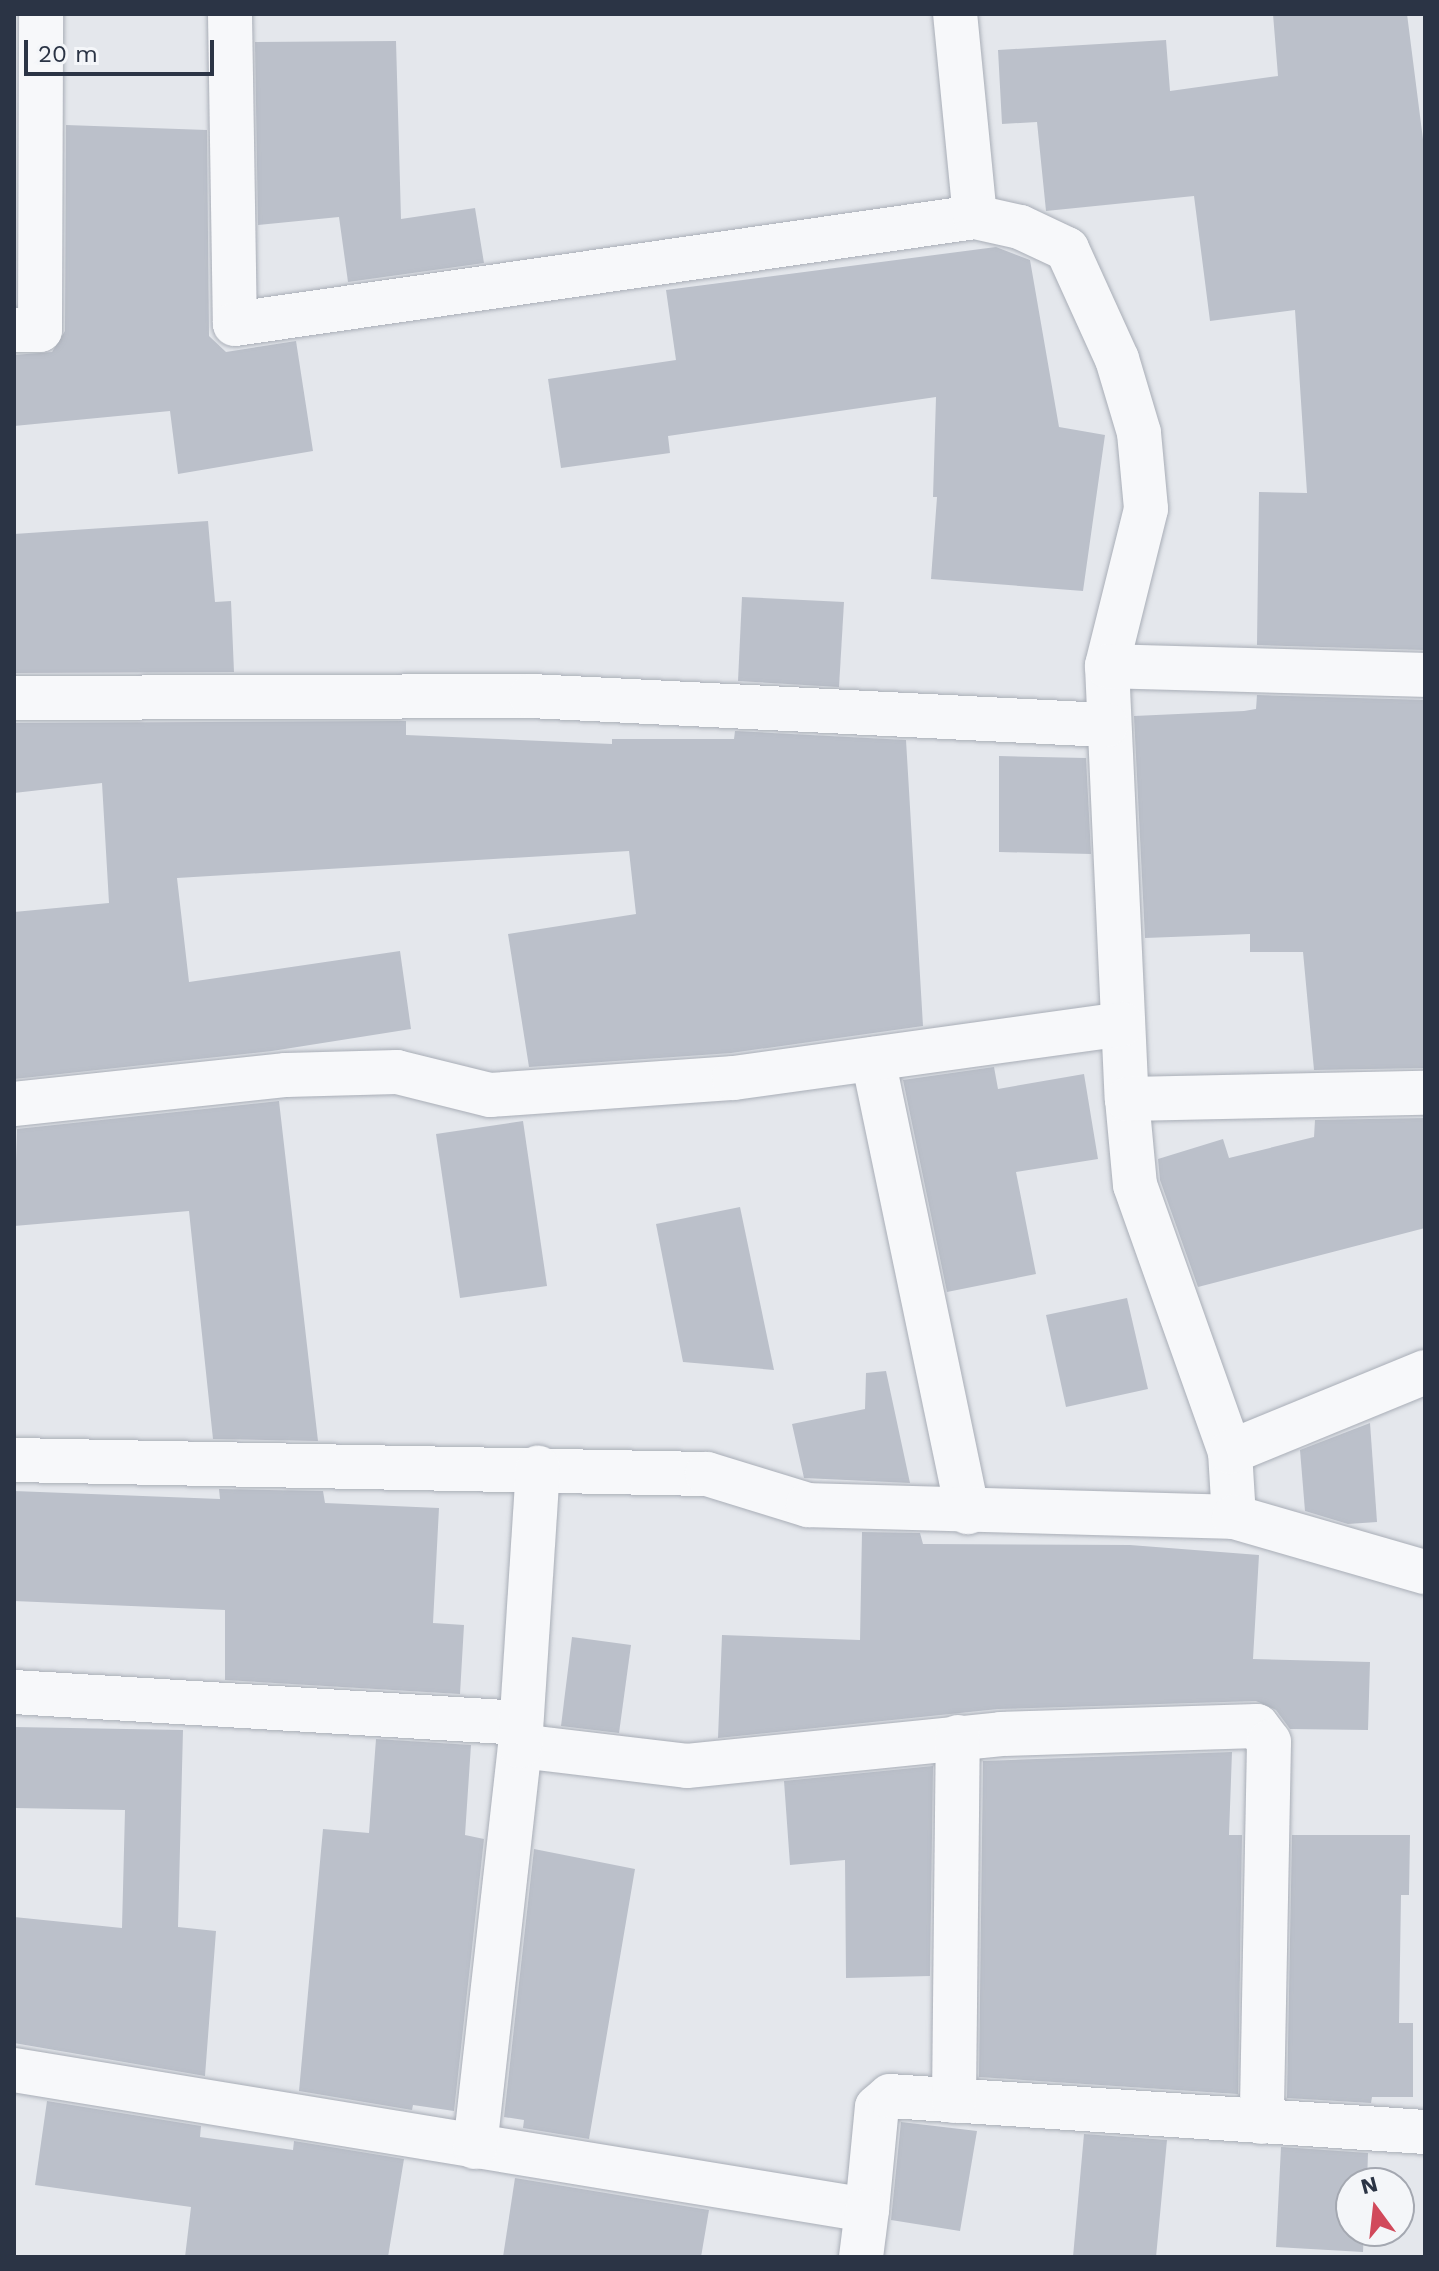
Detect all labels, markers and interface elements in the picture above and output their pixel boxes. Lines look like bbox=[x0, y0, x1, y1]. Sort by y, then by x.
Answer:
scale bar bbox=[28, 24, 218, 74]
text: 20 m bbox=[38, 40, 98, 68]
north arrow bbox=[1335, 2167, 1415, 2247]
text: N bbox=[1358, 2171, 1380, 2199]

